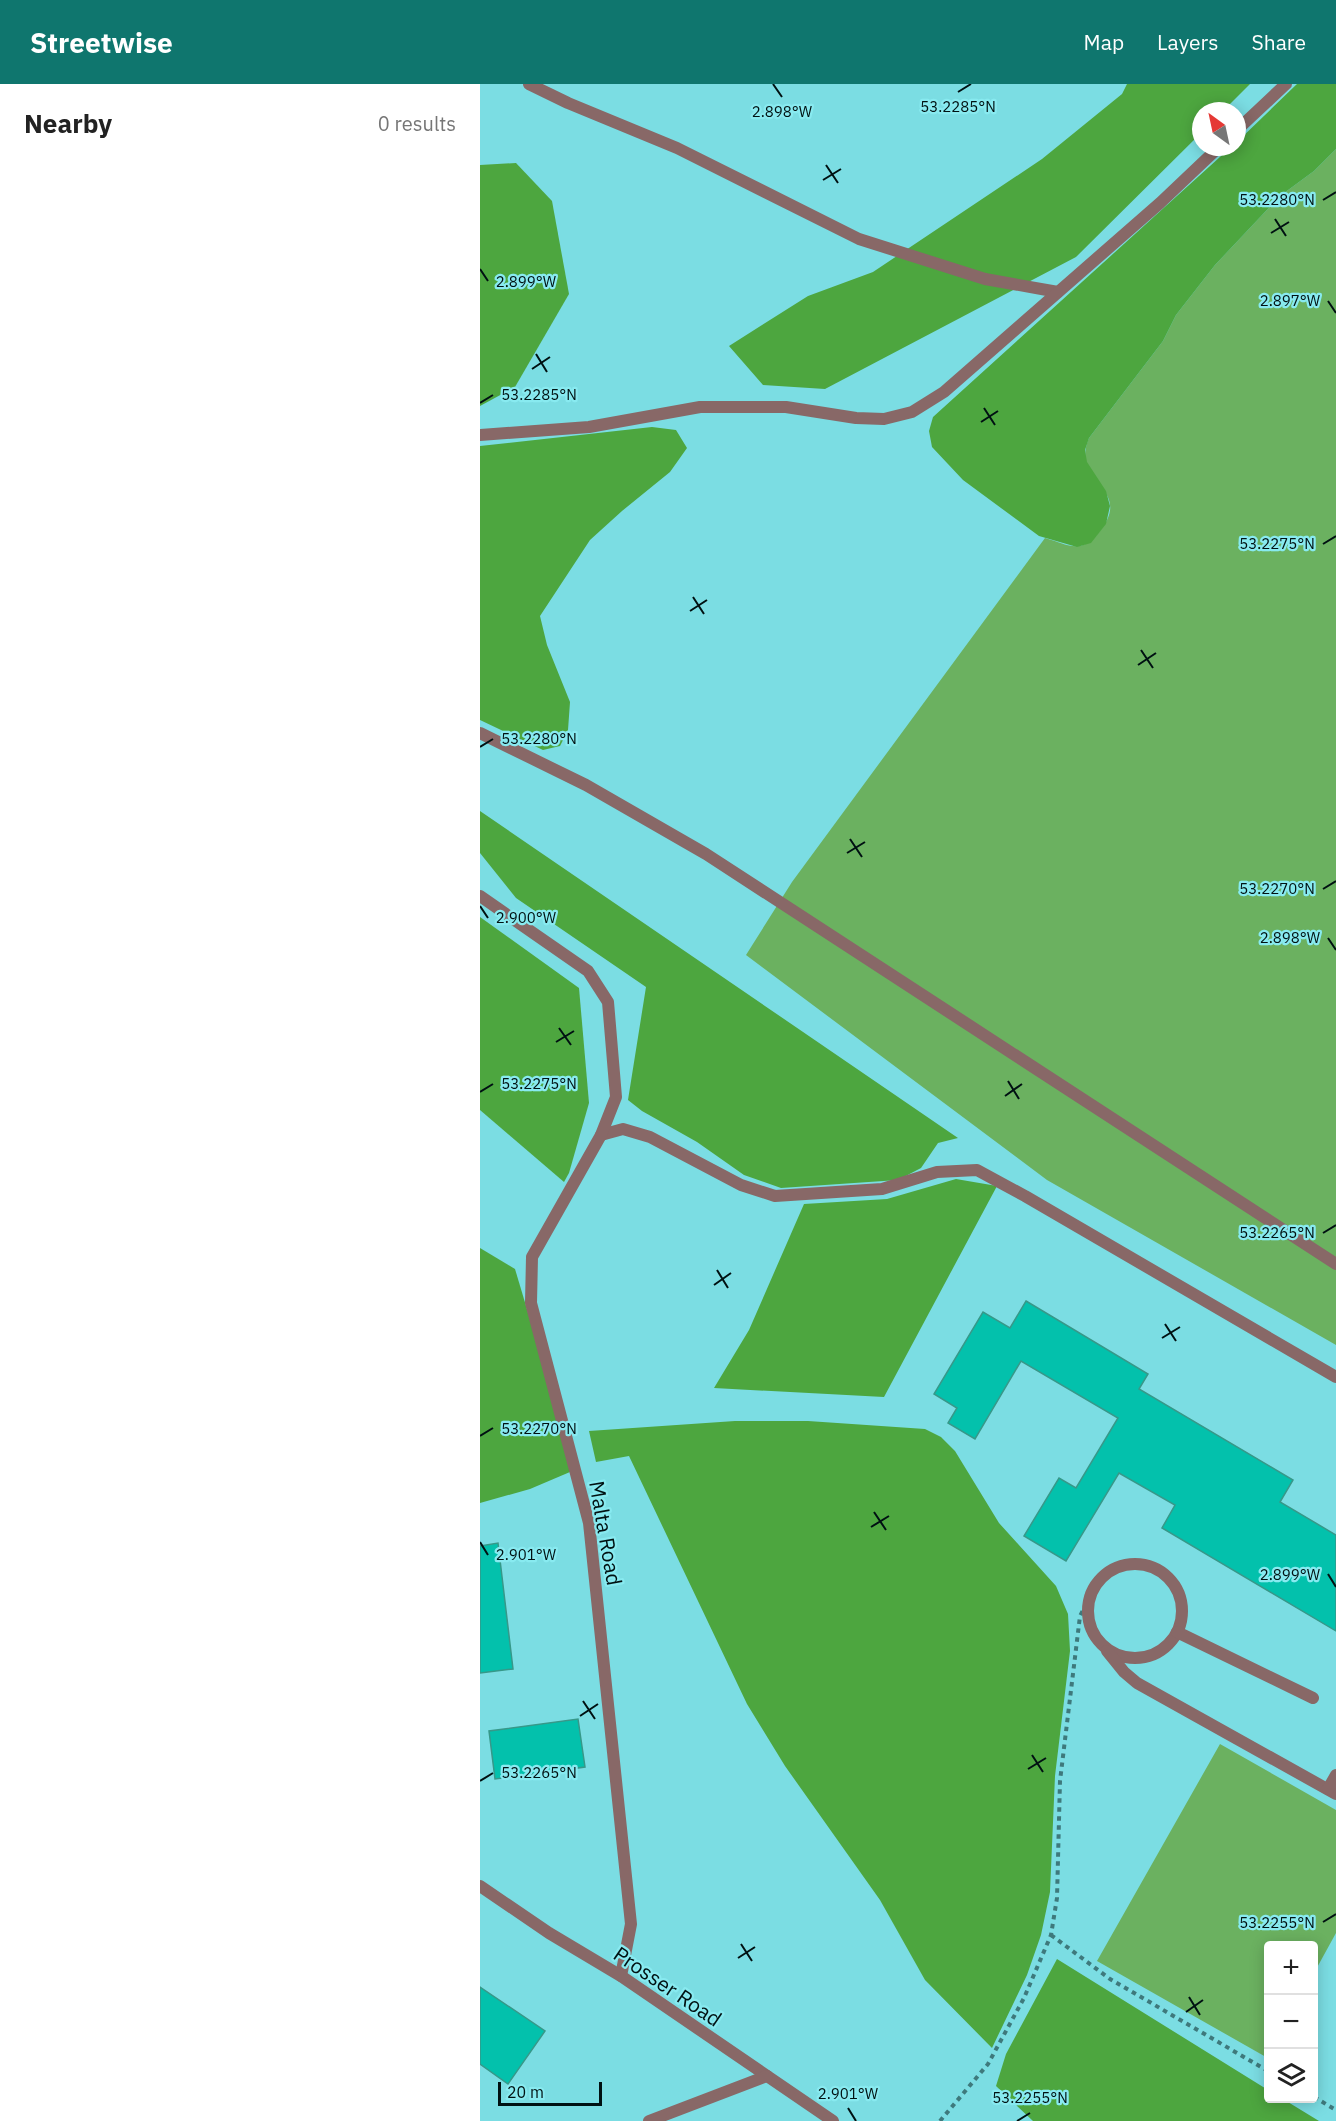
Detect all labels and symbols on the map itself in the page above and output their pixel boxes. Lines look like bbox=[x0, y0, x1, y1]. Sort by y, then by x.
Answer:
text: 53.2285°N bbox=[920, 97, 996, 116]
text: 2.898°W bbox=[752, 102, 813, 121]
north arrow bbox=[1192, 102, 1246, 156]
text: 53.2280°N bbox=[1239, 190, 1315, 209]
text: 2.899°W bbox=[496, 272, 557, 291]
text: 2.897°W bbox=[1260, 291, 1321, 310]
text: 53.2285°N bbox=[501, 385, 577, 404]
text: 53.2275°N bbox=[1239, 534, 1315, 553]
text: 53.2280°N bbox=[501, 729, 577, 748]
text: 53.2270°N bbox=[1239, 879, 1315, 898]
text: 2.900°W bbox=[496, 908, 557, 927]
text: 2.898°W bbox=[1260, 928, 1321, 947]
text: 53.2275°N bbox=[501, 1074, 577, 1093]
text: 53.2265°N bbox=[1239, 1223, 1315, 1242]
text: 53.2270°N bbox=[501, 1419, 577, 1438]
street label: Malta Road bbox=[583, 1479, 629, 1587]
text: 2.901°W bbox=[496, 1545, 557, 1564]
text: 2.899°W bbox=[1260, 1565, 1321, 1584]
text: 53.2265°N bbox=[501, 1763, 577, 1782]
text: 53.2255°N bbox=[1239, 1913, 1315, 1932]
street label: Prosser Road bbox=[608, 1940, 728, 2032]
scale bar bbox=[498, 2079, 602, 2106]
text: 2.901°W bbox=[818, 2084, 879, 2103]
text: 53.2255°N bbox=[992, 2088, 1068, 2107]

